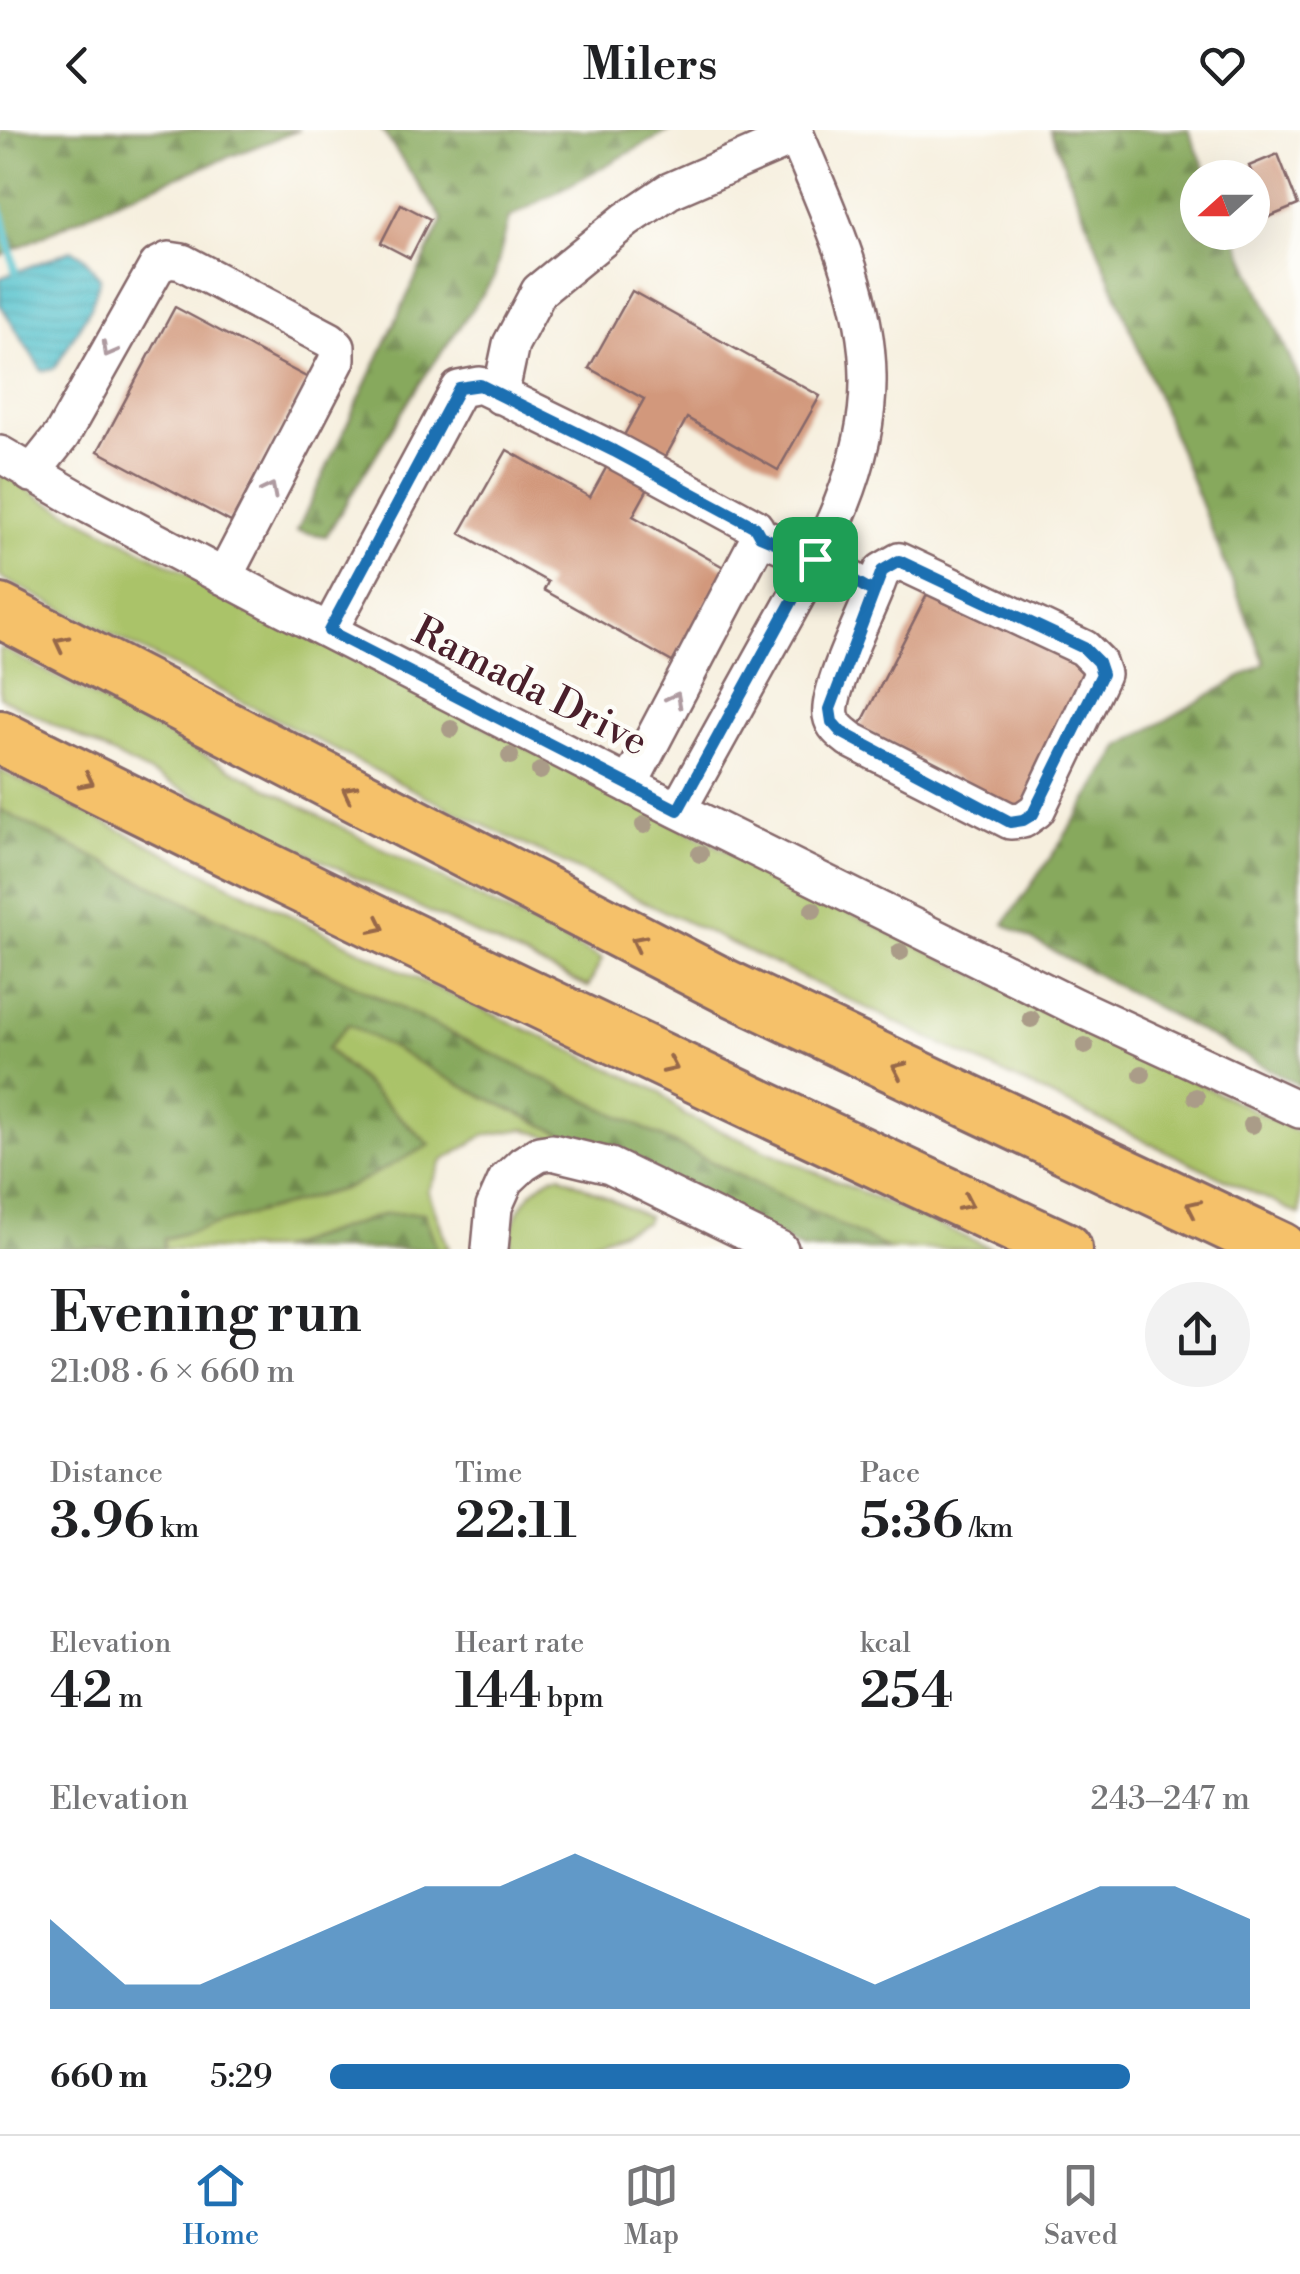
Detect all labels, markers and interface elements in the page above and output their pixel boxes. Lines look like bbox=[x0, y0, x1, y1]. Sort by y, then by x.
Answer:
text: Milers bbox=[583, 37, 717, 94]
icon: back bbox=[50, 38, 105, 93]
icon: heart bbox=[1195, 38, 1250, 93]
north arrow bbox=[1180, 160, 1270, 250]
map controls bbox=[1180, 160, 1270, 250]
one-way arrow bbox=[102, 340, 122, 358]
one-way arrow bbox=[258, 483, 277, 501]
pin bbox=[773, 517, 858, 602]
icon: arrive bbox=[788, 532, 843, 587]
street label: Ramada Drive bbox=[404, 606, 656, 768]
one-way arrow bbox=[53, 636, 71, 655]
one-way arrow bbox=[663, 691, 682, 709]
one-way arrow bbox=[77, 769, 95, 789]
one-way arrow bbox=[342, 785, 360, 804]
one-way arrow bbox=[368, 913, 386, 933]
one-way arrow bbox=[631, 935, 649, 954]
one-way arrow bbox=[661, 1054, 679, 1074]
one-way arrow bbox=[891, 1061, 909, 1081]
one-way arrow bbox=[956, 1191, 974, 1211]
one-way arrow bbox=[1185, 1200, 1203, 1220]
text: Evening run bbox=[50, 1280, 362, 1349]
button: share bbox=[1145, 1282, 1250, 1387]
text: 21:08 · 6 × 660 m bbox=[50, 1352, 295, 1392]
text: Distance bbox=[50, 1456, 163, 1491]
text: Time bbox=[455, 1456, 522, 1491]
text: Pace bbox=[860, 1456, 920, 1491]
text: 3.96 bbox=[50, 1491, 154, 1553]
text: 22:11 bbox=[455, 1491, 577, 1553]
text: 5:36 bbox=[860, 1491, 963, 1553]
text: km bbox=[154, 1511, 199, 1546]
text: /km bbox=[963, 1511, 1013, 1546]
text: Elevation bbox=[50, 1626, 171, 1661]
text: Heart rate bbox=[455, 1626, 584, 1661]
text: kcal bbox=[860, 1626, 911, 1661]
text: 42 bbox=[50, 1661, 113, 1723]
text: 144 bbox=[455, 1661, 541, 1723]
text: 254 bbox=[860, 1661, 953, 1723]
text: m bbox=[113, 1681, 143, 1716]
text: bpm bbox=[541, 1681, 604, 1716]
text: Elevation bbox=[50, 1779, 189, 1819]
text: 243–247 m bbox=[1091, 1779, 1250, 1819]
text: 660 m bbox=[50, 2057, 148, 2097]
text: 5:29 bbox=[210, 2057, 273, 2097]
tab: Home bbox=[182, 2158, 259, 2253]
tab: Map bbox=[624, 2158, 679, 2253]
tab: Saved bbox=[1044, 2158, 1118, 2253]

